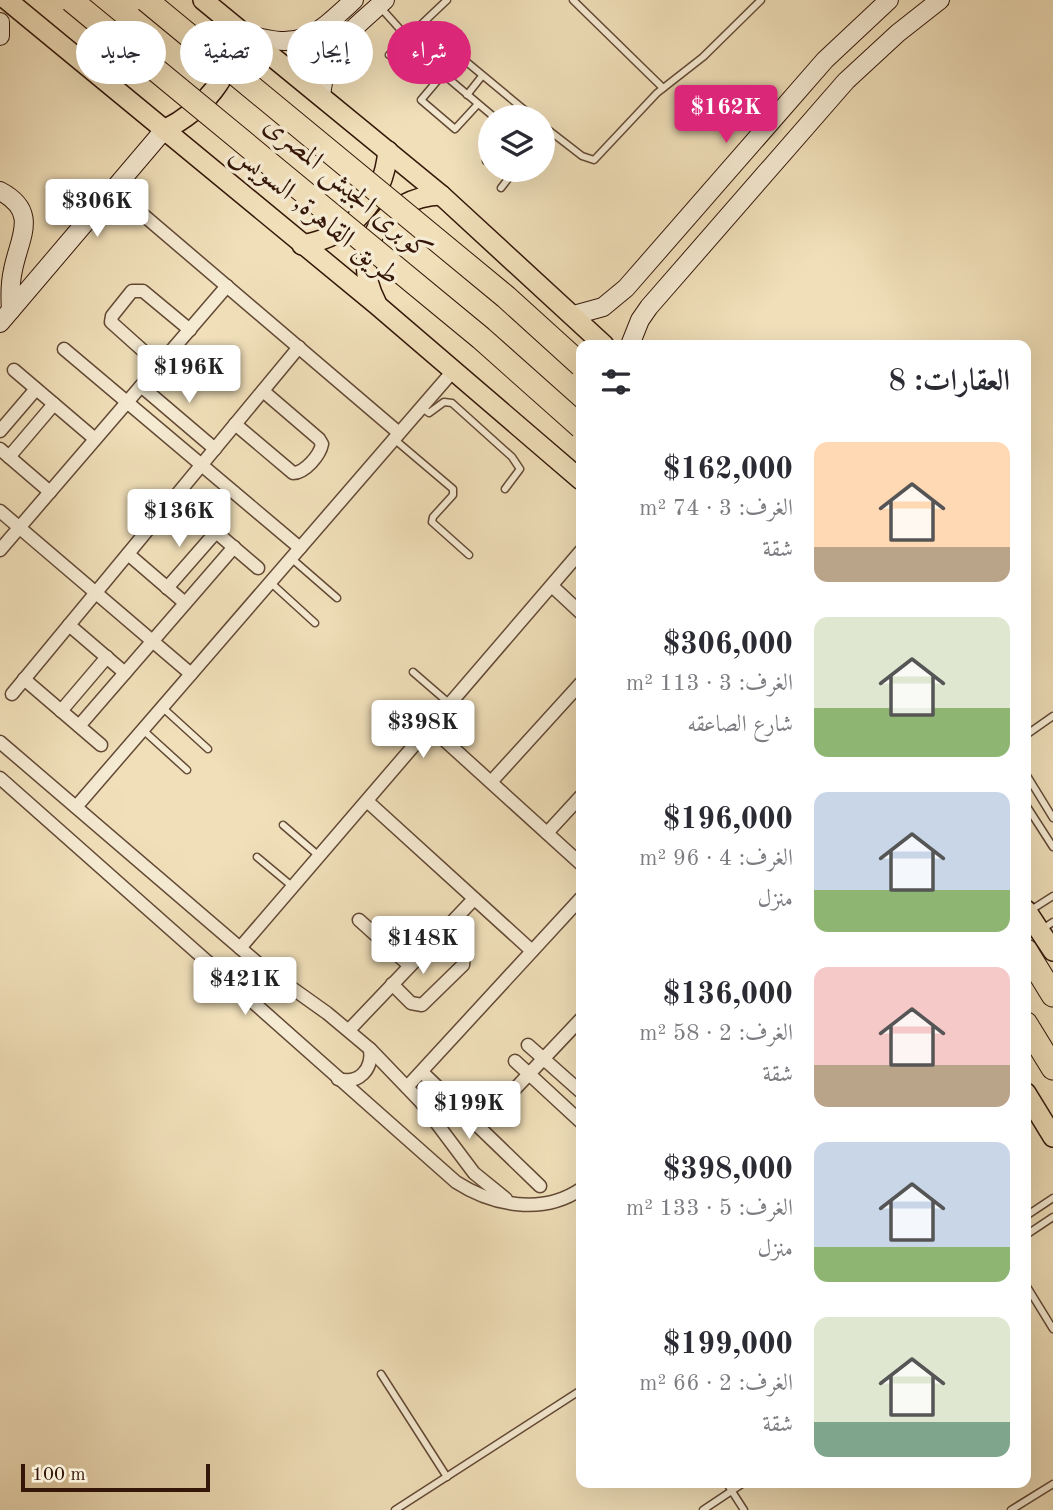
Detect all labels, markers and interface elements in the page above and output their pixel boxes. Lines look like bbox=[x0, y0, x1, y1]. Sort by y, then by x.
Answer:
chip: جديد bbox=[76, 21, 166, 84]
chip: تصفية bbox=[180, 21, 273, 84]
chip: إيجار bbox=[287, 21, 373, 84]
chip: شراء bbox=[387, 21, 471, 84]
pin: $162K bbox=[677, 86, 775, 145]
text: $162K bbox=[690, 96, 762, 119]
map controls bbox=[478, 105, 555, 182]
button: layers bbox=[478, 105, 555, 182]
street label: كوبرى الجيش المصرى bbox=[257, 110, 437, 268]
street label: طريق القاهرة, السويس bbox=[224, 139, 404, 293]
pin: $306K bbox=[48, 180, 146, 239]
text: $306K bbox=[61, 190, 133, 213]
pin: $196K bbox=[140, 346, 238, 405]
text: $196K bbox=[153, 356, 225, 379]
icon: filters bbox=[597, 363, 635, 401]
text: العقارات: 8 bbox=[889, 367, 1010, 397]
text: $162,000 bbox=[663, 455, 793, 485]
icon: home bbox=[870, 470, 954, 554]
pin: $136K bbox=[130, 490, 228, 549]
text: الغرف: 3 · 74 m² bbox=[639, 497, 793, 520]
text: $136K bbox=[143, 500, 215, 523]
text: شقة bbox=[763, 538, 793, 561]
text: $306,000 bbox=[663, 630, 793, 660]
icon: home bbox=[870, 645, 954, 729]
text: الغرف: 3 · 113 m² bbox=[626, 672, 793, 695]
pin: $398K bbox=[374, 700, 472, 760]
text: $398K bbox=[387, 711, 459, 734]
text: شارع الصاعقه bbox=[687, 713, 793, 736]
text: $196,000 bbox=[663, 805, 793, 835]
icon: home bbox=[870, 820, 954, 904]
text: الغرف: 4 · 96 m² bbox=[639, 847, 793, 870]
text: منزل bbox=[758, 888, 793, 911]
pin: $148K bbox=[374, 916, 472, 976]
text: $148K bbox=[387, 927, 459, 950]
pin: $421K bbox=[196, 958, 294, 1017]
text: $421K bbox=[209, 968, 281, 991]
text: $136,000 bbox=[663, 980, 793, 1010]
icon: home bbox=[870, 995, 954, 1079]
text: الغرف: 2 · 58 m² bbox=[639, 1022, 793, 1045]
text: شقة bbox=[763, 1063, 793, 1086]
pin: $199K bbox=[420, 1082, 518, 1141]
text: $199K bbox=[433, 1092, 505, 1115]
text: $398,000 bbox=[663, 1155, 793, 1185]
icon: home bbox=[870, 1170, 954, 1254]
text: الغرف: 5 · 133 m² bbox=[626, 1197, 793, 1220]
text: منزل bbox=[758, 1238, 793, 1261]
text: $199,000 bbox=[663, 1330, 793, 1360]
icon: home bbox=[870, 1345, 954, 1429]
text: الغرف: 2 · 66 m² bbox=[639, 1372, 793, 1395]
text: شقة bbox=[763, 1413, 793, 1436]
scale bar bbox=[21, 1461, 210, 1493]
text: 100 m bbox=[32, 1466, 85, 1485]

